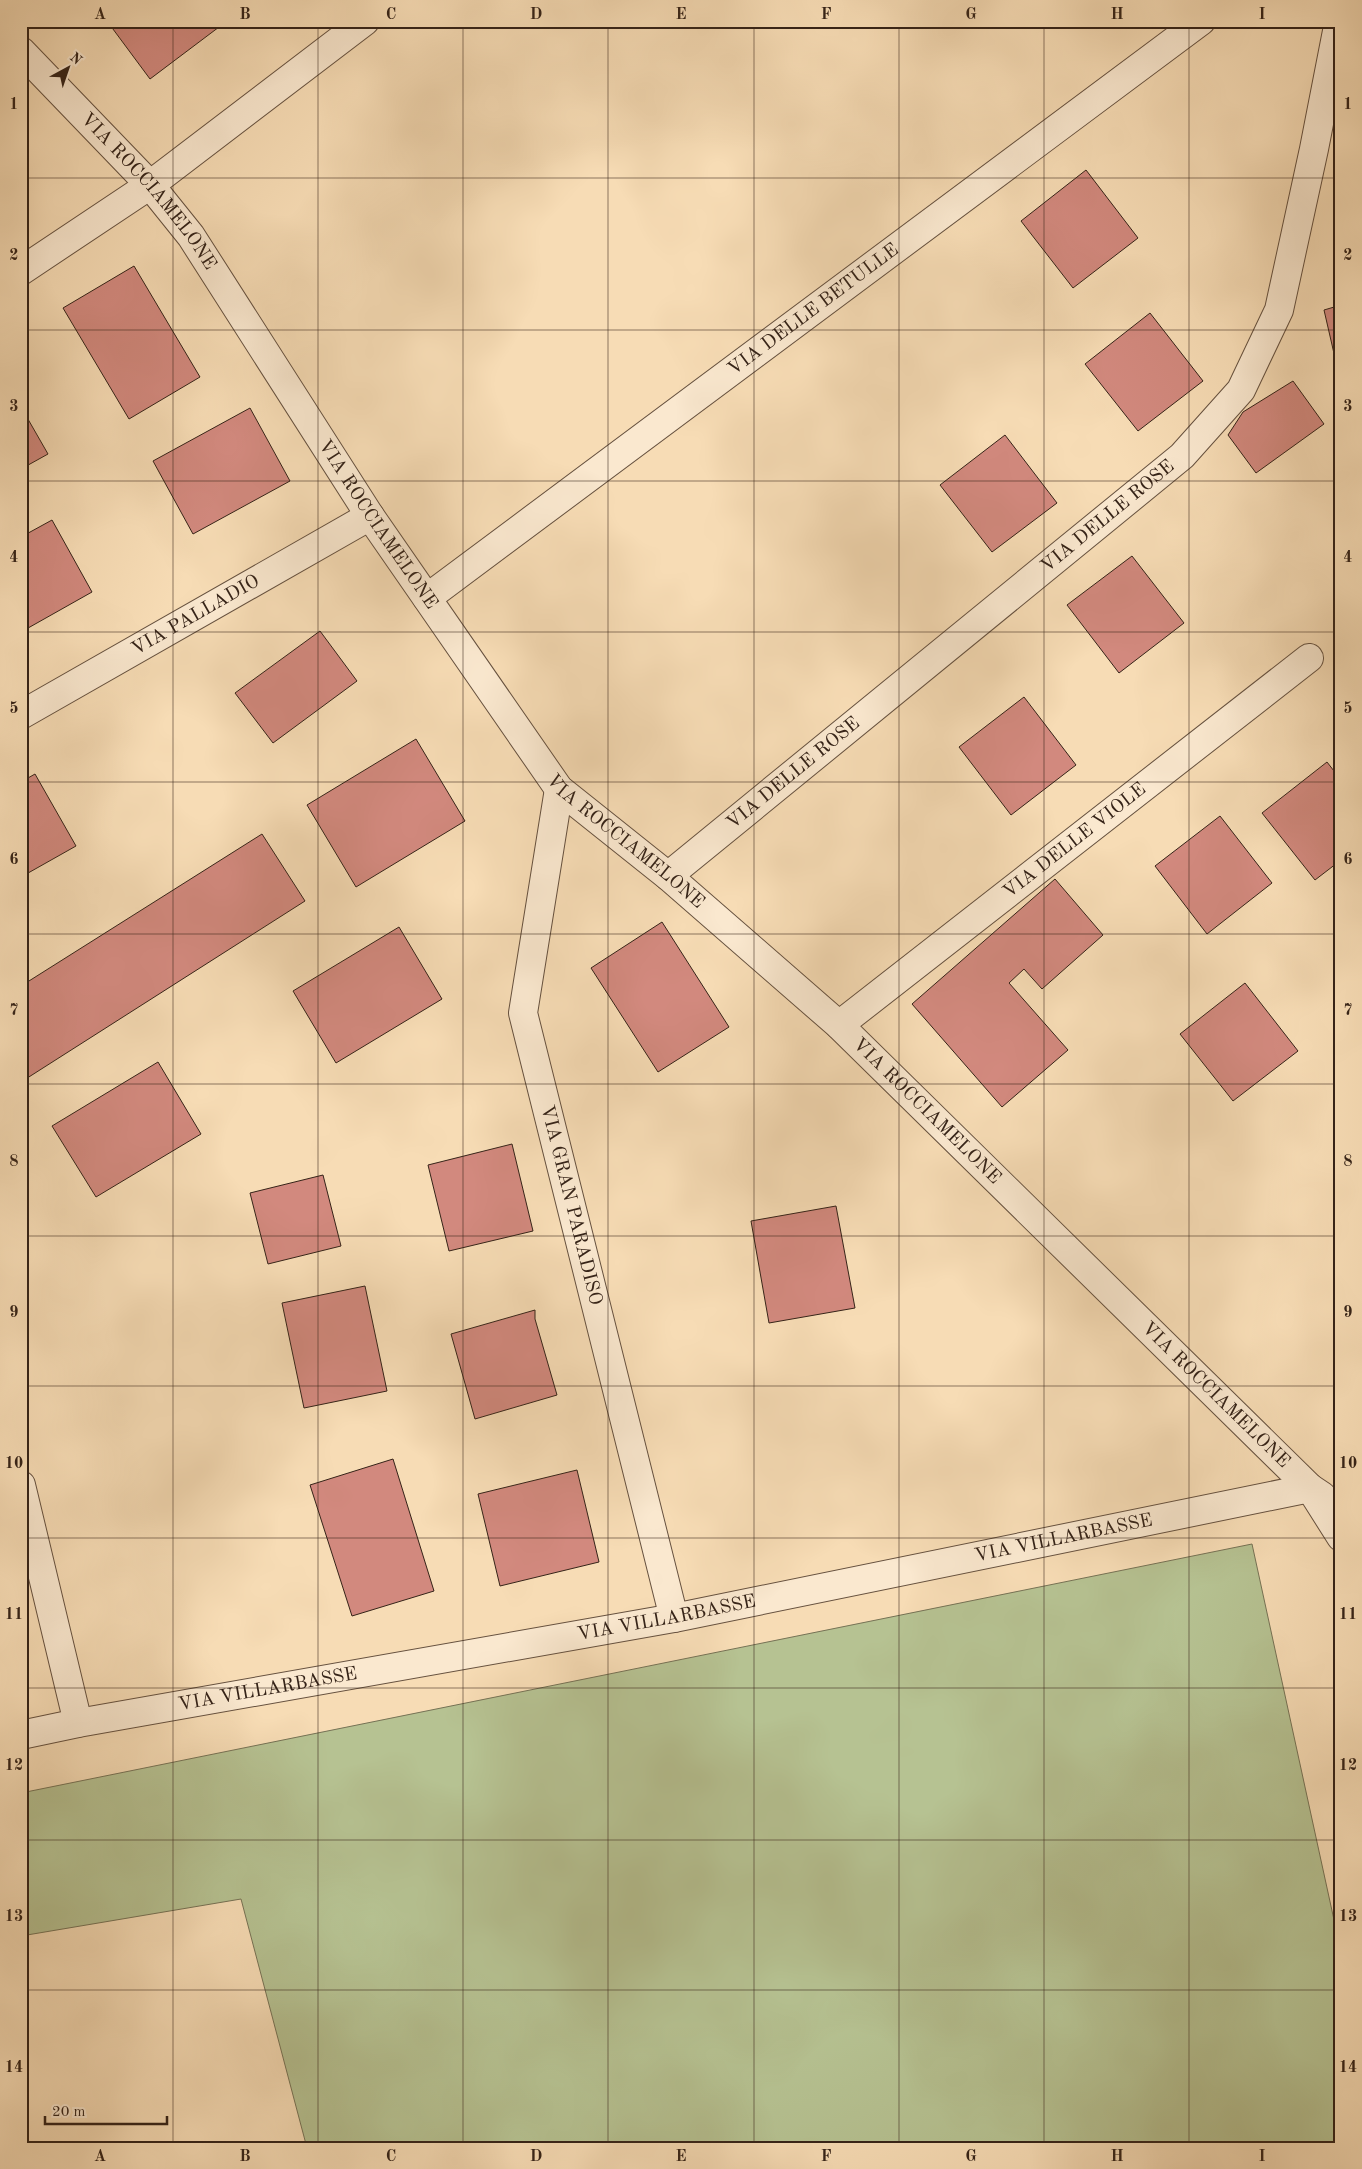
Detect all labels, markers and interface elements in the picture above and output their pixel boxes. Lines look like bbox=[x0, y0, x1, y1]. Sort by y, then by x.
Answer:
text: A bbox=[94, 7, 106, 23]
text: B bbox=[239, 7, 251, 23]
text: C bbox=[386, 7, 396, 23]
text: D bbox=[530, 7, 542, 23]
text: E bbox=[675, 7, 687, 23]
text: F bbox=[821, 7, 832, 23]
text: G bbox=[965, 7, 977, 23]
text: H bbox=[1110, 7, 1124, 23]
text: I bbox=[1258, 7, 1266, 23]
north arrow bbox=[42, 42, 92, 92]
text: N bbox=[67, 50, 85, 68]
text: 1 bbox=[9, 97, 19, 113]
text: 1 bbox=[1343, 97, 1353, 113]
street label: VIA ROCCIAMELONE bbox=[77, 109, 220, 273]
street label: VIA DELLE BETULLE bbox=[725, 240, 902, 379]
text: 2 bbox=[9, 248, 19, 264]
text: 2 bbox=[1343, 248, 1353, 264]
text: 3 bbox=[9, 399, 19, 415]
text: 3 bbox=[1343, 399, 1353, 415]
street label: VIA ROCCIAMELONE bbox=[314, 436, 441, 613]
street label: VIA DELLE ROSE bbox=[1038, 457, 1178, 576]
text: 4 bbox=[9, 550, 19, 566]
text: 4 bbox=[1343, 550, 1353, 566]
street label: VIA PALLADIO bbox=[128, 572, 263, 659]
text: 5 bbox=[9, 701, 19, 717]
text: 5 bbox=[1343, 701, 1353, 717]
street label: VIA DELLE ROSE bbox=[723, 714, 864, 833]
street label: VIA ROCCIAMELONE bbox=[542, 771, 708, 912]
street label: VIA DELLE VIOLE bbox=[1000, 780, 1150, 902]
text: 6 bbox=[9, 852, 19, 868]
text: 6 bbox=[1343, 852, 1353, 868]
text: 7 bbox=[9, 1003, 19, 1019]
text: 7 bbox=[1343, 1003, 1353, 1019]
street label: VIA ROCCIAMELONE bbox=[849, 1035, 1004, 1188]
street label: VIA GRAN PARADISO bbox=[537, 1103, 605, 1307]
text: 8 bbox=[9, 1154, 19, 1170]
text: 8 bbox=[1343, 1154, 1353, 1170]
text: 9 bbox=[9, 1305, 19, 1321]
text: 9 bbox=[1343, 1305, 1353, 1321]
street label: VIA ROCCIAMELONE bbox=[1138, 1318, 1293, 1472]
text: 10 bbox=[5, 1456, 23, 1472]
text: 10 bbox=[1339, 1456, 1357, 1472]
street label: VIA VILLARBASSE bbox=[973, 1511, 1154, 1566]
street label: VIA VILLARBASSE bbox=[576, 1592, 757, 1644]
text: 11 bbox=[5, 1607, 23, 1623]
text: 11 bbox=[1339, 1607, 1357, 1623]
street label: VIA VILLARBASSE bbox=[177, 1664, 359, 1715]
text: 12 bbox=[5, 1758, 23, 1774]
text: 12 bbox=[1339, 1758, 1357, 1774]
text: 13 bbox=[5, 1909, 23, 1925]
text: 13 bbox=[1339, 1909, 1357, 1925]
text: 14 bbox=[5, 2060, 23, 2076]
text: 14 bbox=[1339, 2060, 1357, 2076]
scale bar bbox=[45, 2094, 168, 2126]
text: 20 m bbox=[52, 2105, 86, 2120]
text: A bbox=[94, 2149, 106, 2165]
text: B bbox=[239, 2149, 251, 2165]
text: C bbox=[386, 2149, 396, 2165]
text: D bbox=[530, 2149, 542, 2165]
text: E bbox=[675, 2149, 687, 2165]
text: F bbox=[821, 2149, 832, 2165]
text: G bbox=[965, 2149, 977, 2165]
text: H bbox=[1110, 2149, 1124, 2165]
text: I bbox=[1258, 2149, 1266, 2165]

